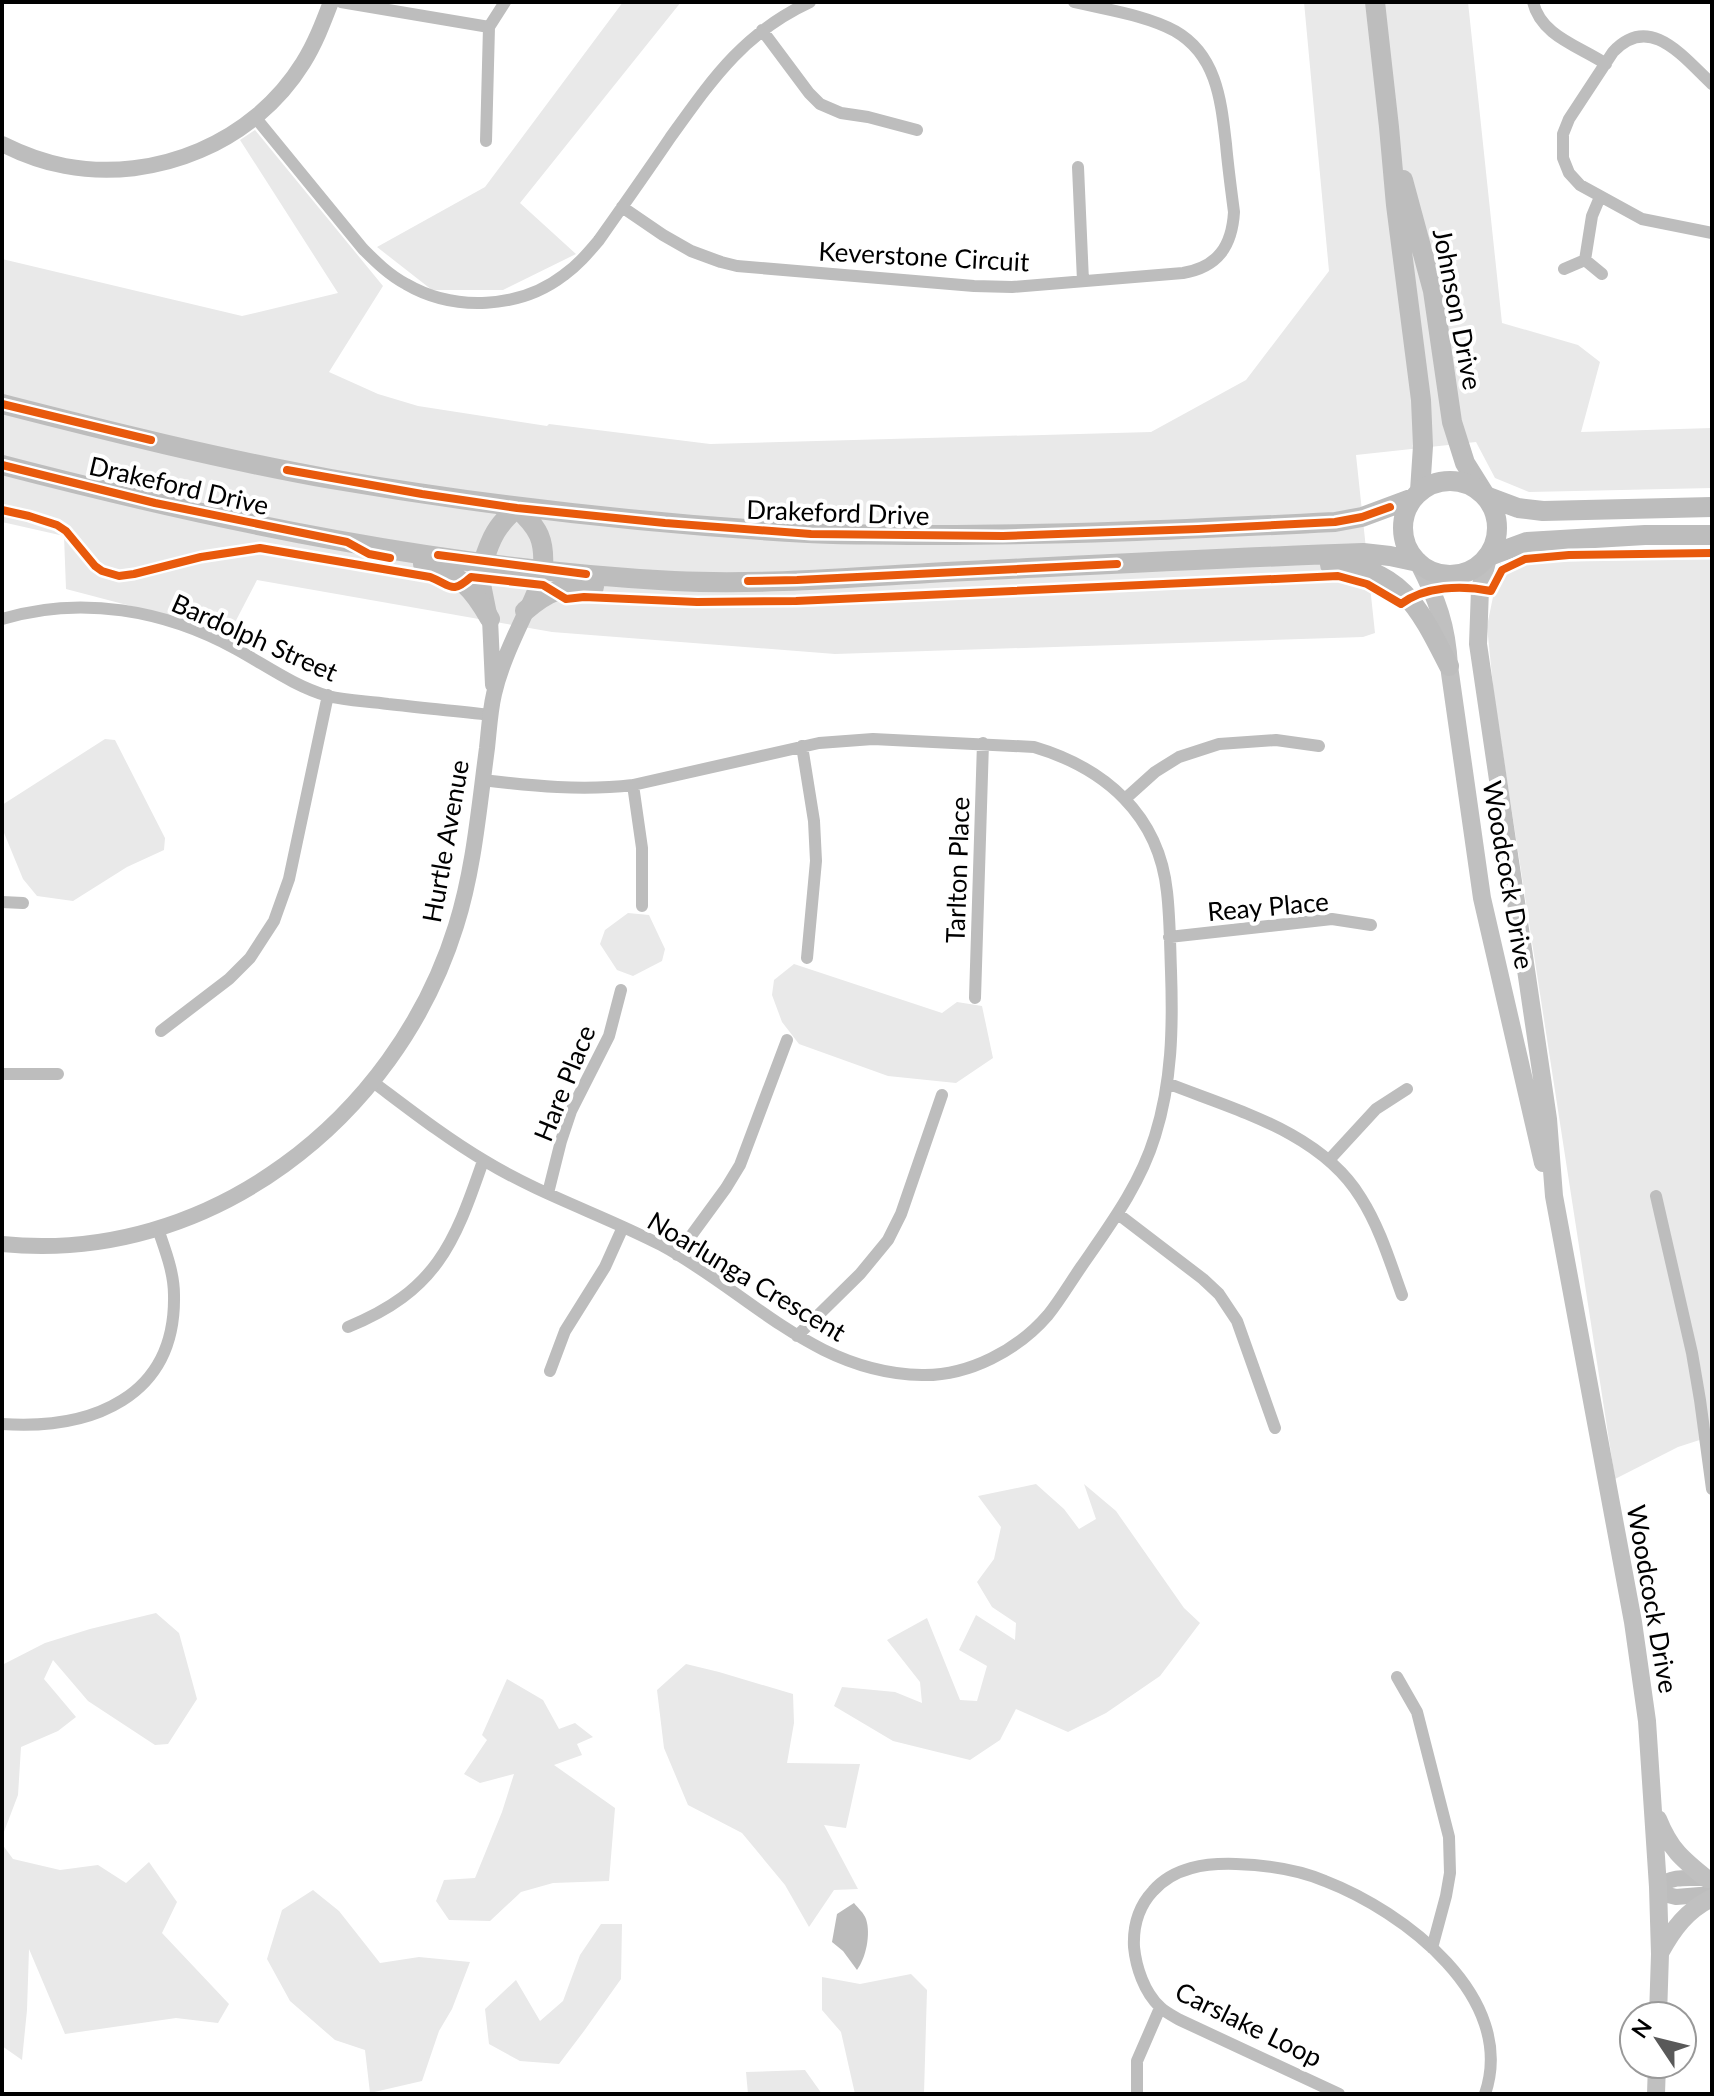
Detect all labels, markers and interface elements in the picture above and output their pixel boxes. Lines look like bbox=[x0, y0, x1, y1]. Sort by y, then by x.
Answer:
street label: Johnson Drive bbox=[1427, 226, 1489, 392]
street label: Keverstone Circuit bbox=[818, 235, 1031, 278]
street label: Drakeford Drive bbox=[86, 449, 272, 521]
street label: Drakeford Drive bbox=[746, 493, 930, 531]
street label: Bardolph Street bbox=[167, 586, 343, 688]
street label: Hurtle Avenue bbox=[415, 757, 475, 925]
street label: Woodcock Drive bbox=[1477, 778, 1541, 972]
street label: Tarlton Place bbox=[938, 796, 976, 944]
street label: Reay Place bbox=[1206, 885, 1330, 927]
street label: Hare Place bbox=[526, 1020, 602, 1146]
street label: Noarlunga Crescent bbox=[642, 1204, 853, 1348]
street label: Woodcock Drive bbox=[1621, 1502, 1685, 1696]
street label: Carslake Loop bbox=[1170, 1975, 1328, 2073]
north arrow bbox=[1618, 2000, 1698, 2080]
text: N bbox=[1625, 2014, 1657, 2043]

